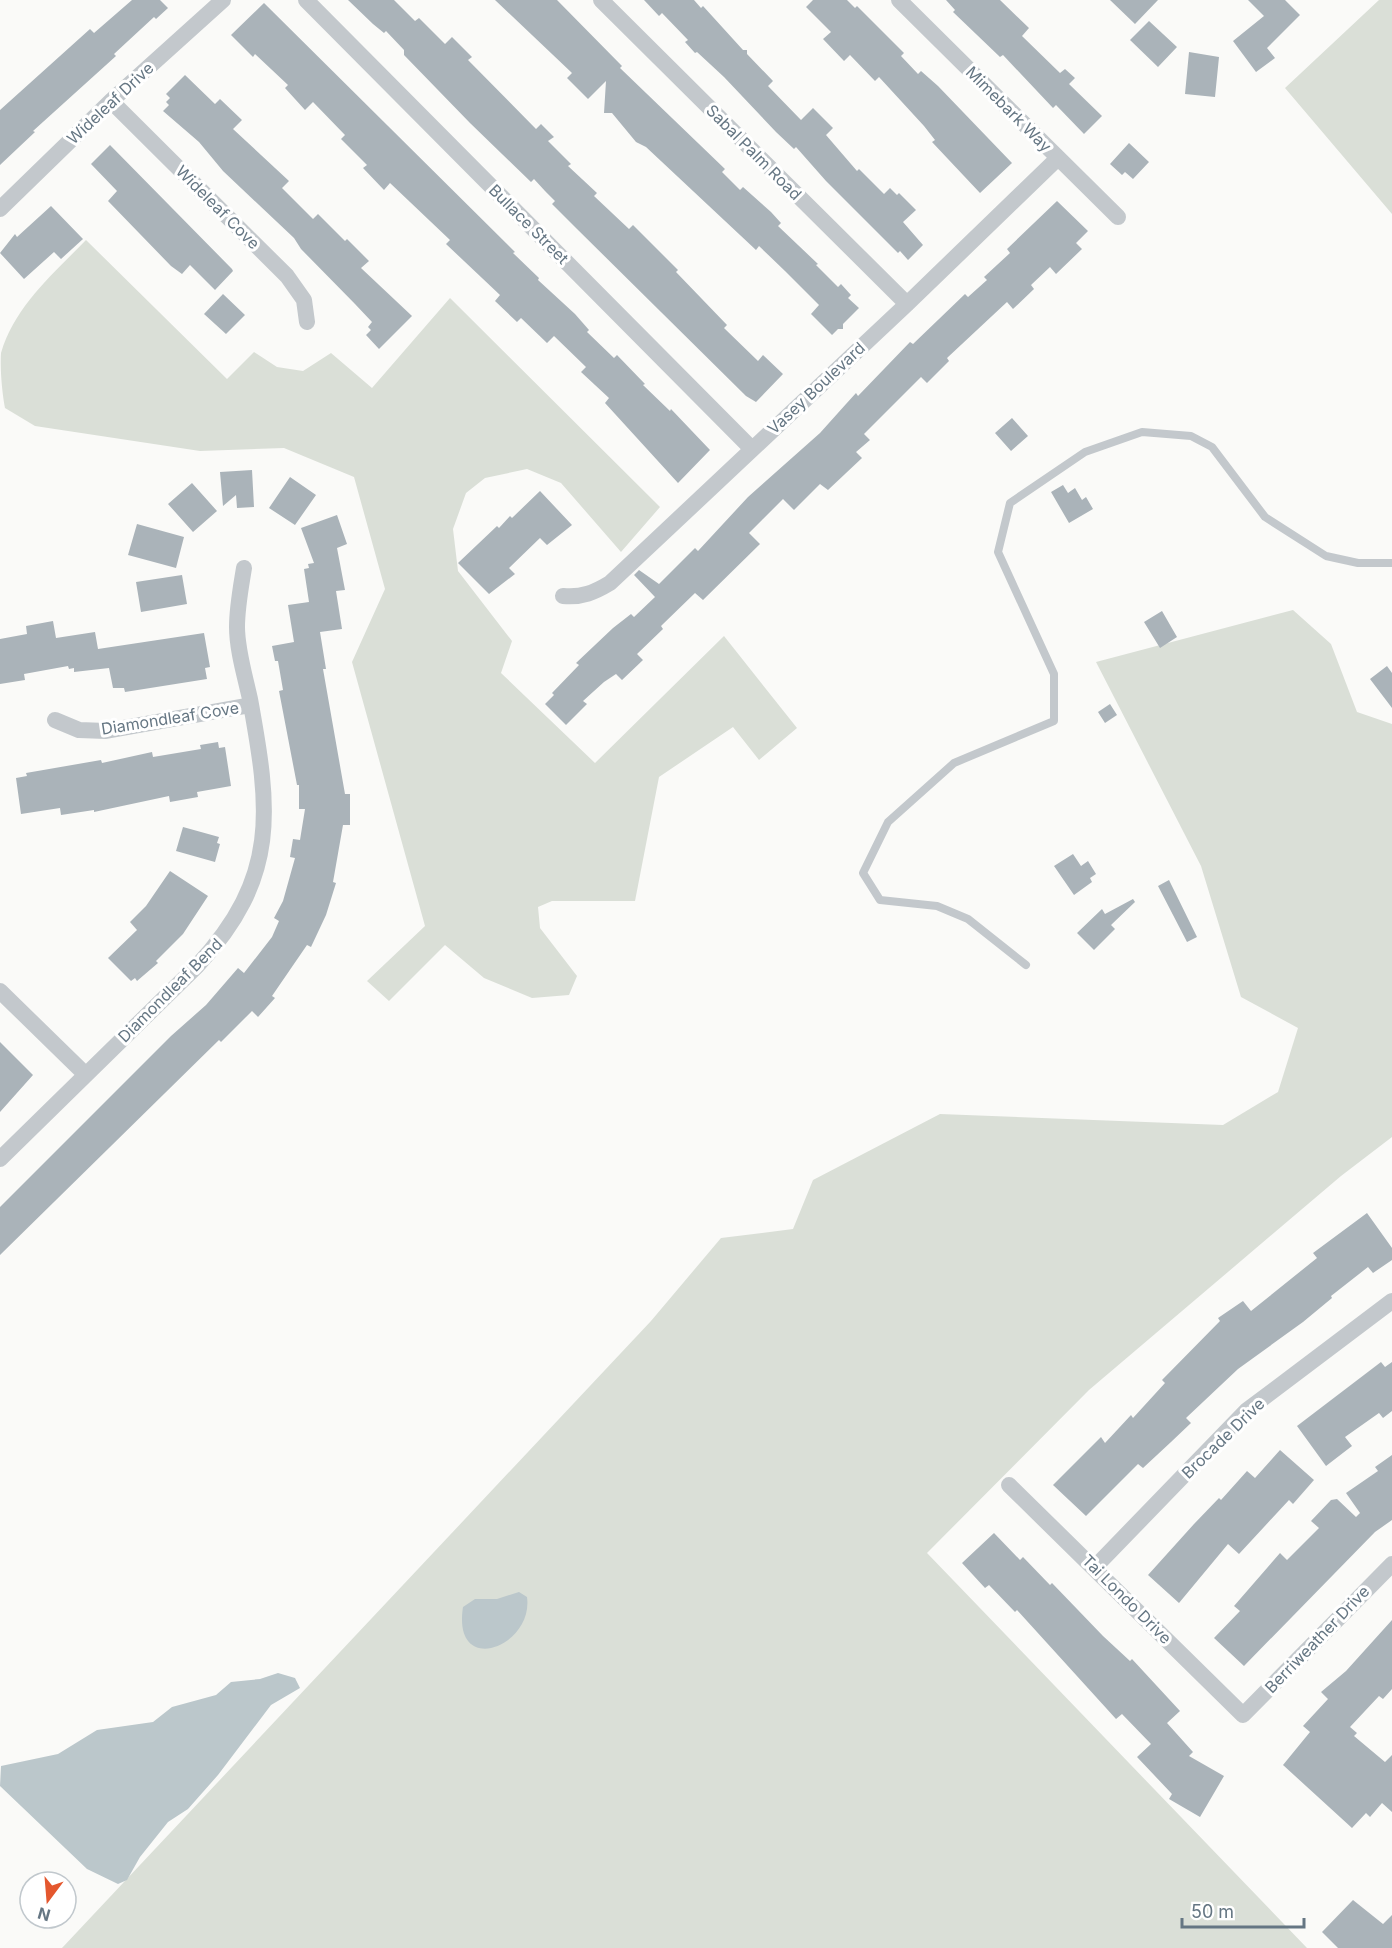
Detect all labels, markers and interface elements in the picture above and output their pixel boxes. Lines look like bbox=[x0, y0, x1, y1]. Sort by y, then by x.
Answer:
street label: Wideleaf Drive bbox=[63, 58, 157, 148]
street label: Mimebark Way bbox=[962, 62, 1056, 156]
street label: Sabal Palm Road bbox=[702, 100, 806, 204]
street label: Wideleaf Cove bbox=[172, 161, 264, 253]
street label: Bullace Street bbox=[485, 180, 573, 268]
street label: Vasey Boulevard bbox=[763, 338, 869, 438]
street label: Diamondleaf Cove bbox=[100, 697, 240, 739]
street label: Diamondleaf Bend bbox=[114, 934, 226, 1046]
street label: Brocade Drive bbox=[1177, 1393, 1269, 1483]
street label: Tai Londo Drive bbox=[1078, 1550, 1176, 1648]
street label: Berriweather Drive bbox=[1261, 1581, 1373, 1697]
north arrow bbox=[18, 1870, 78, 1930]
scale bar bbox=[1182, 1891, 1304, 1929]
text: 50 m bbox=[1191, 1901, 1234, 1922]
text: N bbox=[35, 1903, 52, 1926]

